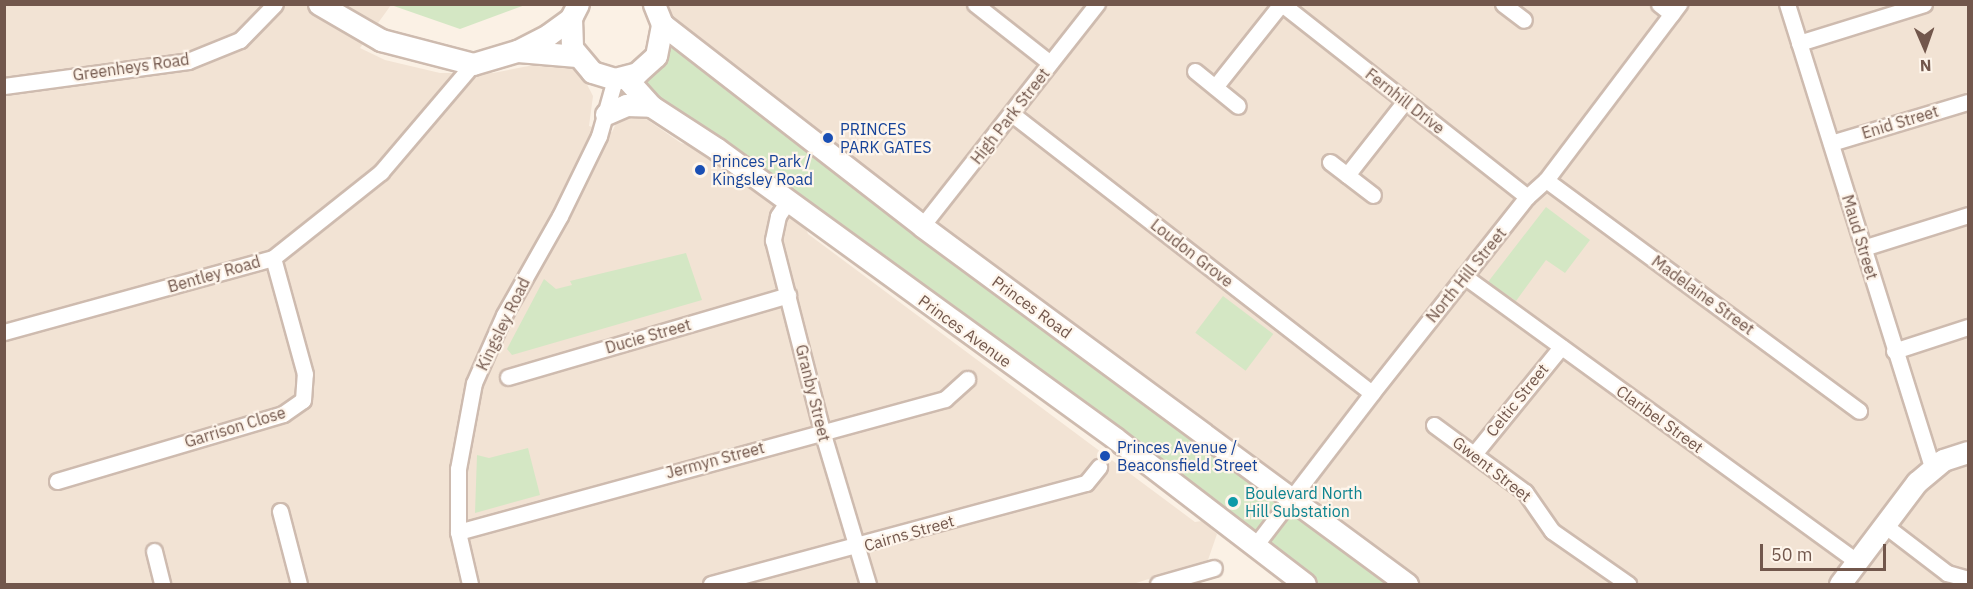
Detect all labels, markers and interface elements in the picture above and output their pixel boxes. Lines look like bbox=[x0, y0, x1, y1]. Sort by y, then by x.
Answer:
north arrow bbox=[1895, 18, 1955, 78]
street label: Greenheys Road bbox=[71, 49, 191, 85]
text: N bbox=[1919, 56, 1932, 76]
street label: High Park Street bbox=[967, 64, 1053, 168]
street label: Fernhill Drive bbox=[1362, 64, 1448, 138]
street label: Enid Street bbox=[1859, 101, 1941, 143]
place label: PRINCES PARK GATES bbox=[840, 119, 932, 157]
marker: PRINCES PARK GATES bbox=[821, 131, 835, 145]
place label: Princes Park / Kingsley Road bbox=[712, 151, 813, 189]
marker: Princes Park / Kingsley Road bbox=[693, 163, 707, 177]
street label: Maud Street bbox=[1838, 192, 1882, 282]
street label: Loudon Grove bbox=[1147, 215, 1237, 291]
street label: North Hill Street bbox=[1422, 224, 1510, 326]
street label: Madelaine Street bbox=[1648, 251, 1758, 339]
street label: Bentley Road bbox=[165, 252, 263, 296]
street label: Princes Road bbox=[989, 272, 1075, 342]
street label: Kingsley Road bbox=[472, 274, 534, 374]
street label: Princes Avenue bbox=[915, 291, 1015, 371]
street label: Ducie Street bbox=[603, 315, 693, 357]
street label: Granby Street bbox=[792, 342, 834, 444]
street label: Celtic Street bbox=[1482, 360, 1552, 440]
street label: Claribel Street bbox=[1613, 381, 1707, 457]
street label: Garrison Close bbox=[182, 402, 288, 452]
street label: Gwent Street bbox=[1449, 432, 1535, 506]
place label: Princes Avenue / Beaconsfield Street bbox=[1117, 437, 1258, 475]
street label: Jermyn Street bbox=[664, 438, 766, 482]
marker: Princes Avenue / Beaconsfield Street bbox=[1098, 449, 1112, 463]
place label: Boulevard North Hill Substation bbox=[1245, 483, 1363, 521]
marker: Boulevard North Hill Substation bbox=[1226, 495, 1240, 509]
street label: Cairns Street bbox=[862, 511, 956, 555]
scale bar bbox=[1763, 532, 1889, 570]
text: 50 m bbox=[1771, 543, 1813, 566]

